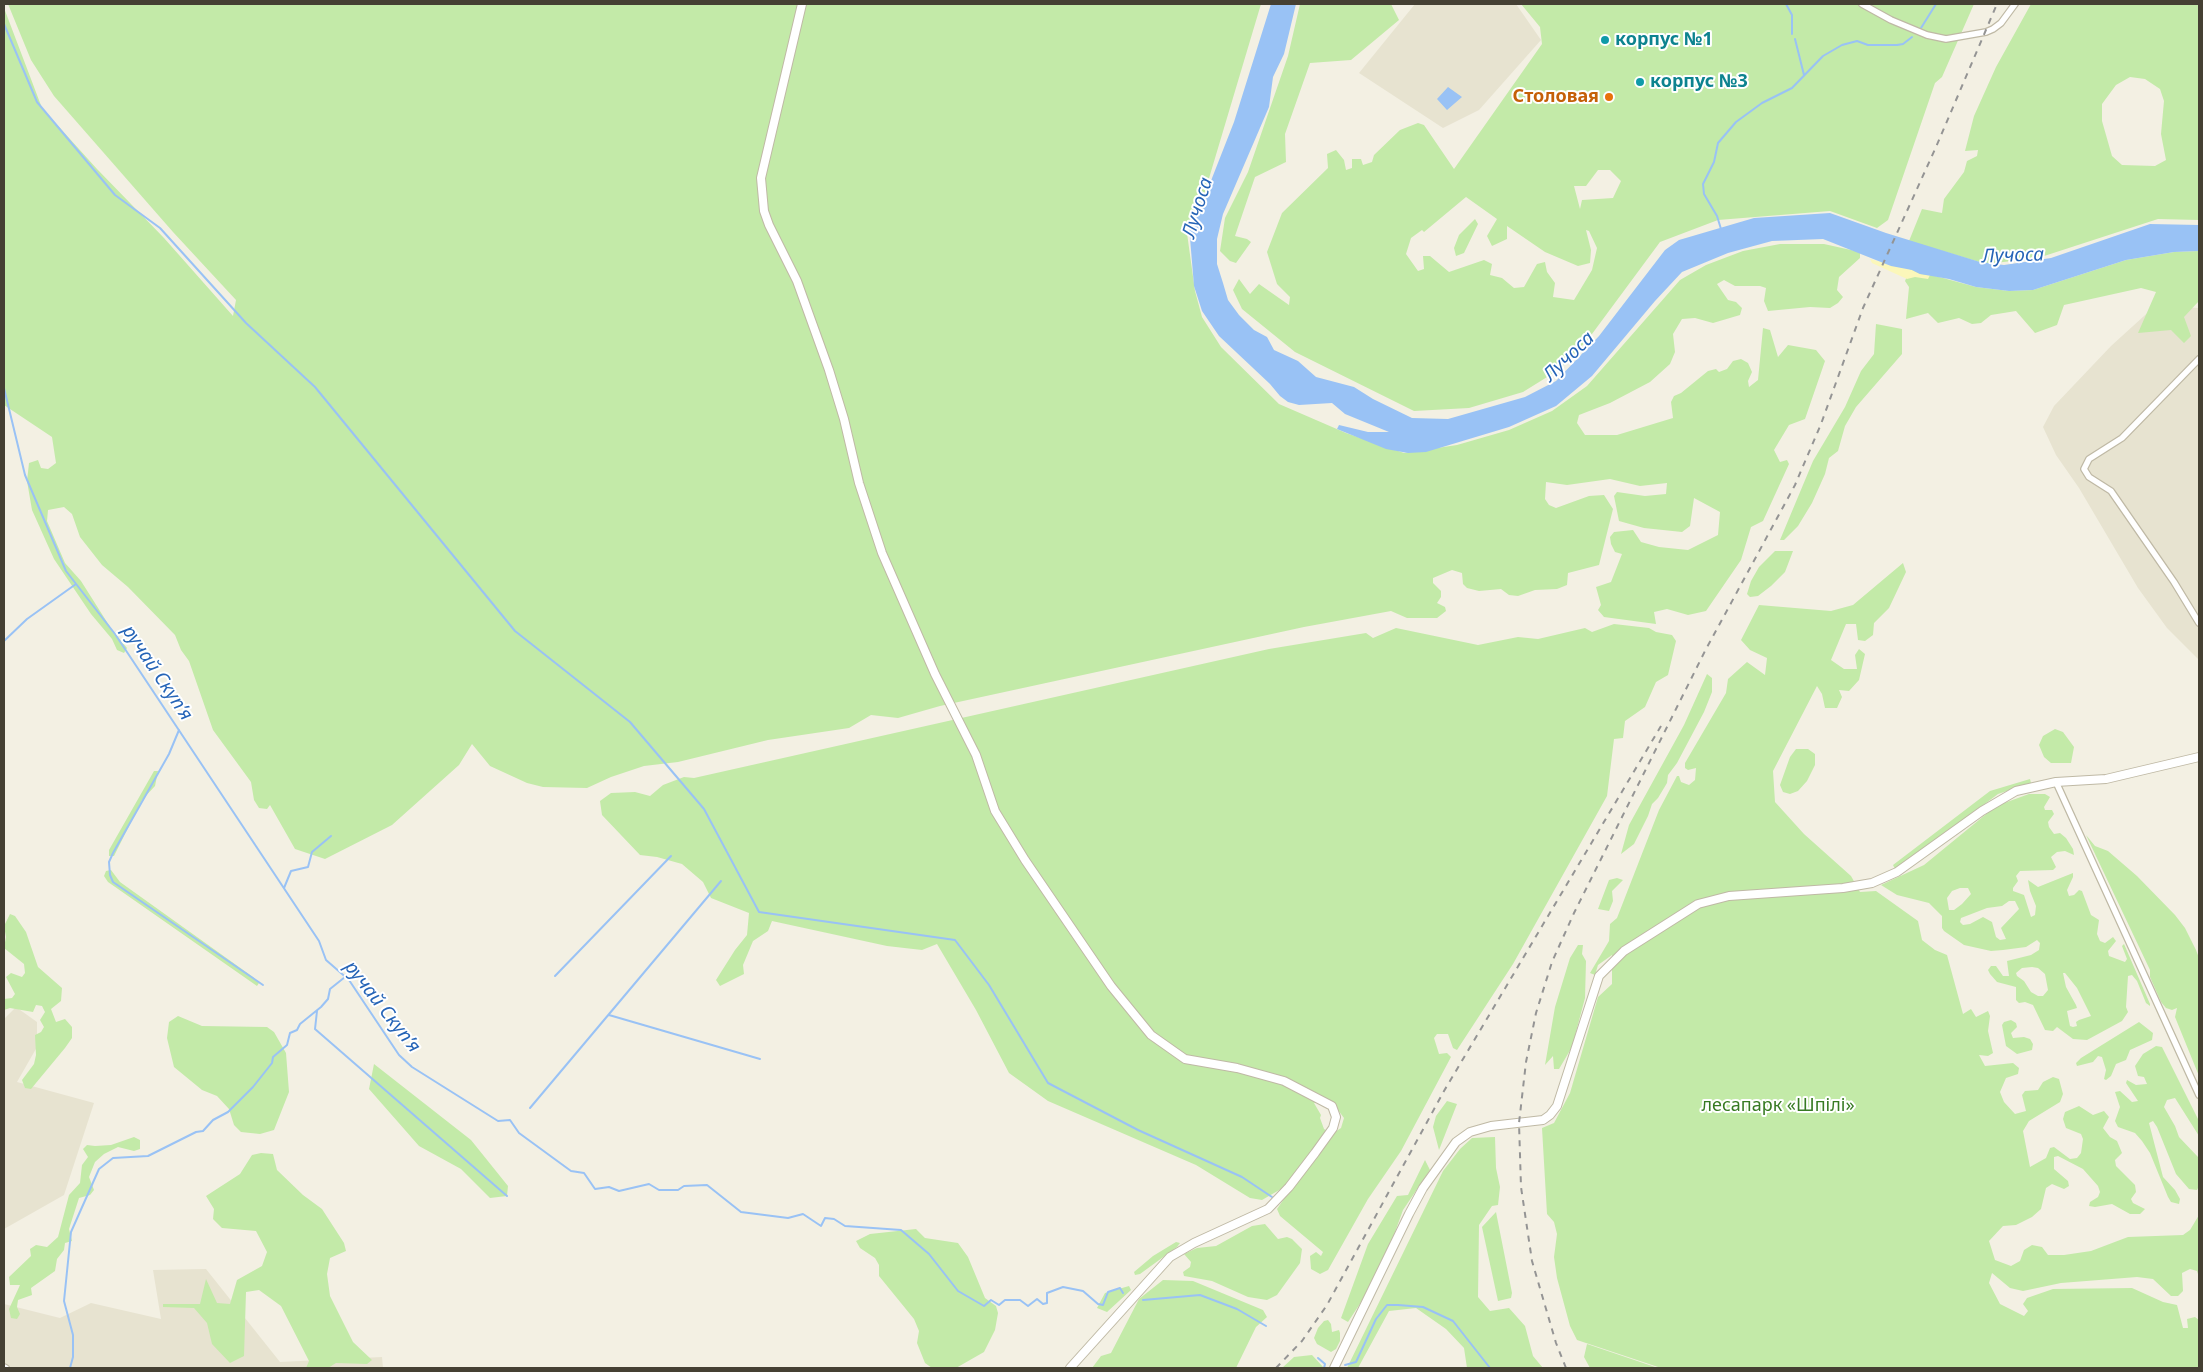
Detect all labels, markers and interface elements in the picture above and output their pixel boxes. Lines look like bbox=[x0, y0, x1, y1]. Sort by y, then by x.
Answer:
place label: корпус №1 bbox=[1615, 29, 1713, 51]
marker: корпус №1 bbox=[1599, 34, 1611, 46]
place label: корпус №3 bbox=[1650, 71, 1748, 93]
marker: корпус №3 bbox=[1634, 76, 1646, 88]
place label: Столовая bbox=[1513, 86, 1599, 108]
marker: Столовая bbox=[1603, 91, 1615, 103]
water label: Лучоса bbox=[1178, 175, 1218, 241]
water label: Лучоса bbox=[1981, 244, 2045, 268]
water label: Лучоса bbox=[1539, 327, 1599, 387]
water label: ручай Скупʼя bbox=[117, 621, 197, 725]
water label: ручай Скупʼя bbox=[339, 957, 425, 1057]
park label: лесапарк «Шпілі» bbox=[1701, 1095, 1855, 1117]

